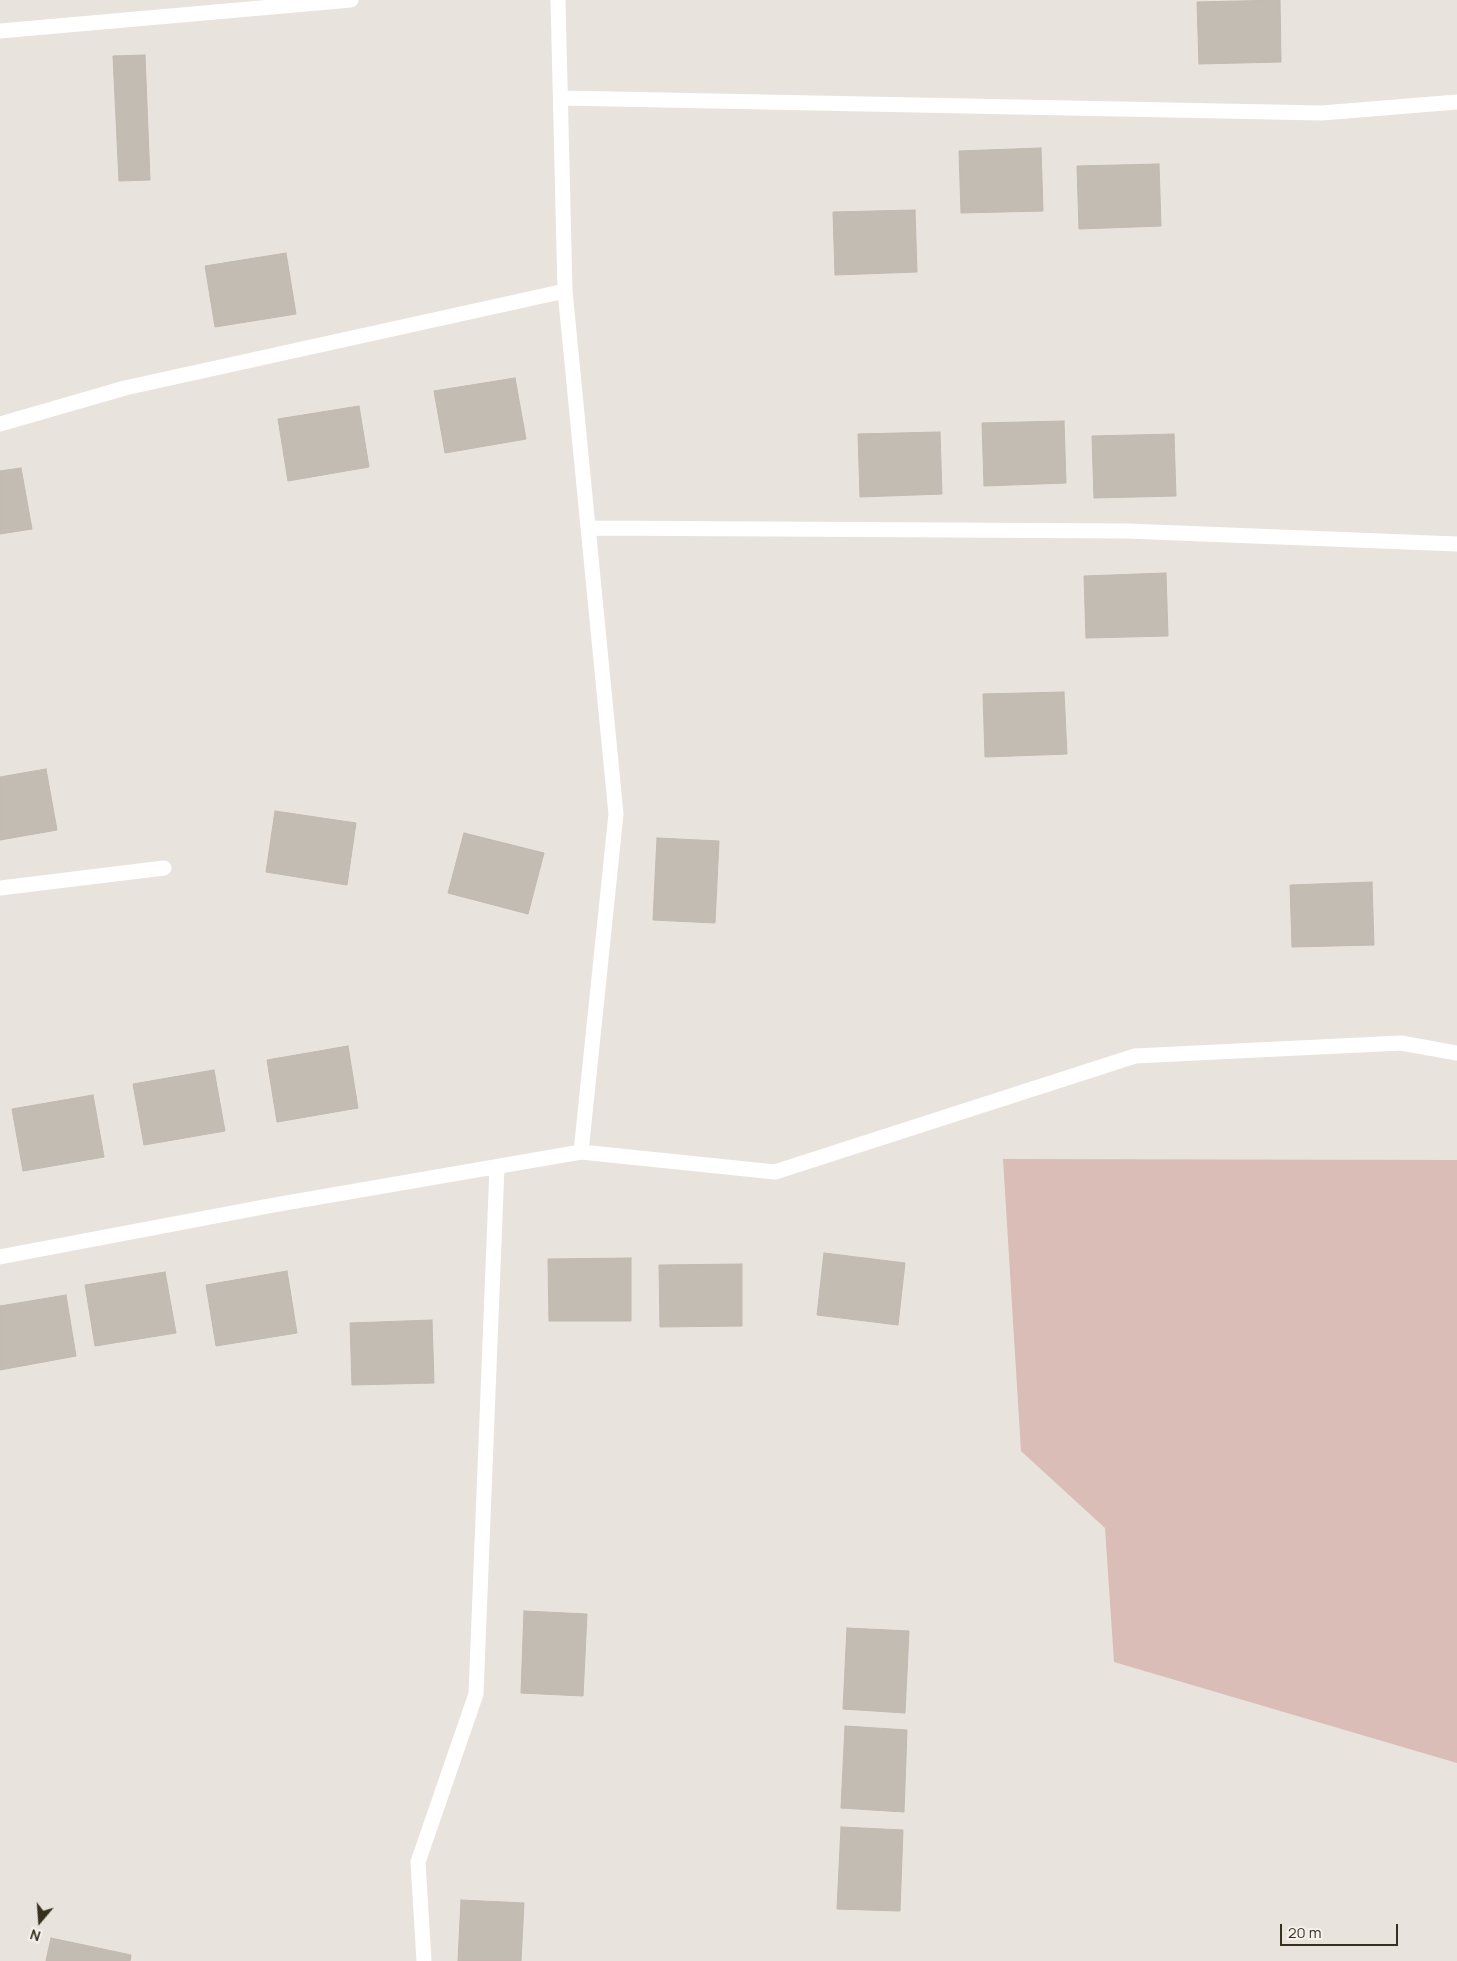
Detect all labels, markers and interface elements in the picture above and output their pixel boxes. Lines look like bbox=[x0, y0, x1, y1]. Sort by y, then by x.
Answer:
north arrow bbox=[15, 1896, 65, 1946]
scale bar bbox=[1282, 1914, 1400, 1946]
text: 20 m bbox=[1288, 1922, 1321, 1943]
text: N bbox=[27, 1925, 43, 1946]

